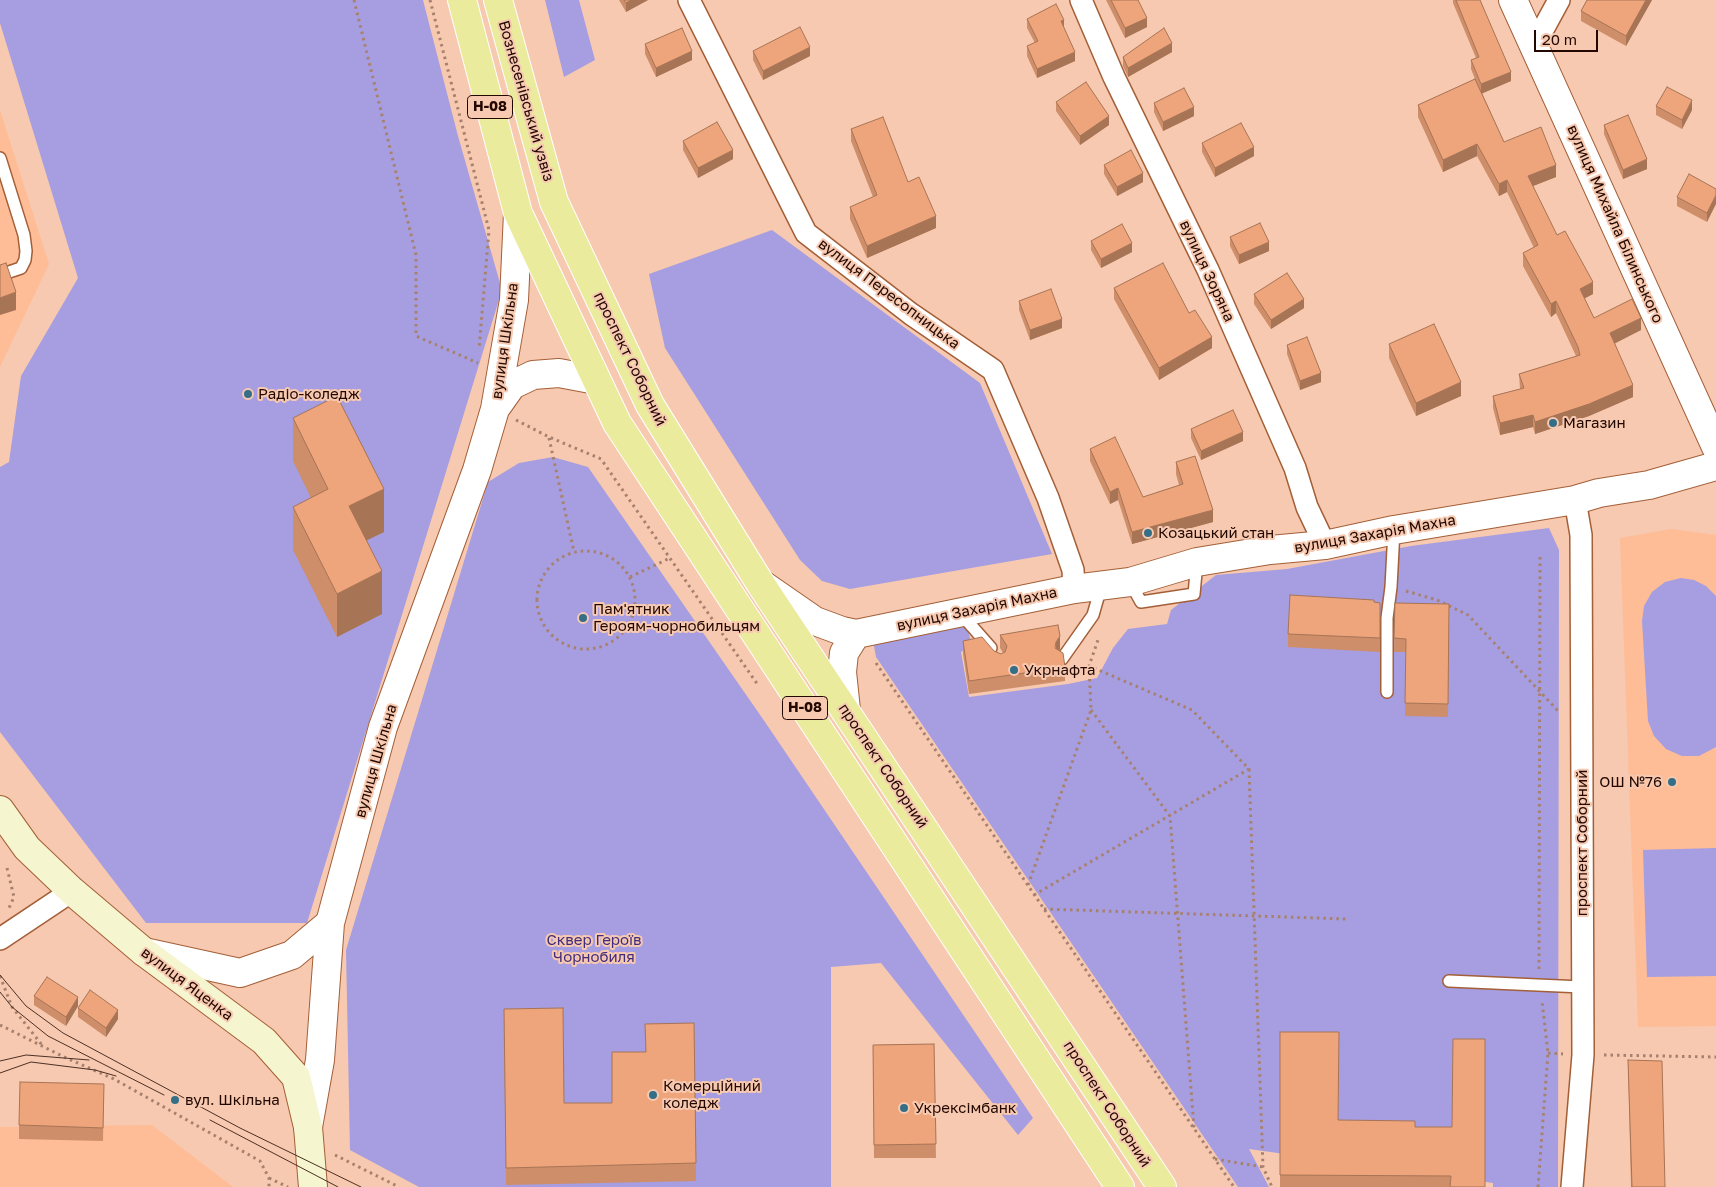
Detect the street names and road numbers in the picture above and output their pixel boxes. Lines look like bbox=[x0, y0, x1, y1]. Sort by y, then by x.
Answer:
street label: Вознесенівський узвіз bbox=[494, 19, 558, 183]
road number: Н-08 bbox=[468, 95, 512, 118]
street label: вулиця Михайла Білинського bbox=[1563, 122, 1667, 326]
street label: вулиця Зоряна bbox=[1176, 217, 1238, 325]
street label: вулиця Пересопницька bbox=[815, 235, 963, 353]
street label: вулиця Шкільна bbox=[488, 282, 522, 400]
street label: проспект Соборний bbox=[590, 289, 670, 429]
street label: вулиця Захарія Махна bbox=[1293, 511, 1457, 557]
street label: вулиця Захарія Махна bbox=[895, 583, 1059, 635]
road number: Н-08 bbox=[782, 696, 828, 720]
street label: проспект Соборний bbox=[835, 700, 931, 832]
street label: вулиця Шкільна bbox=[351, 702, 401, 820]
street label: проспект Соборний bbox=[1573, 770, 1591, 916]
street label: вулиця Яценка bbox=[138, 944, 236, 1024]
street label: проспект Соборний bbox=[1060, 1038, 1154, 1170]

